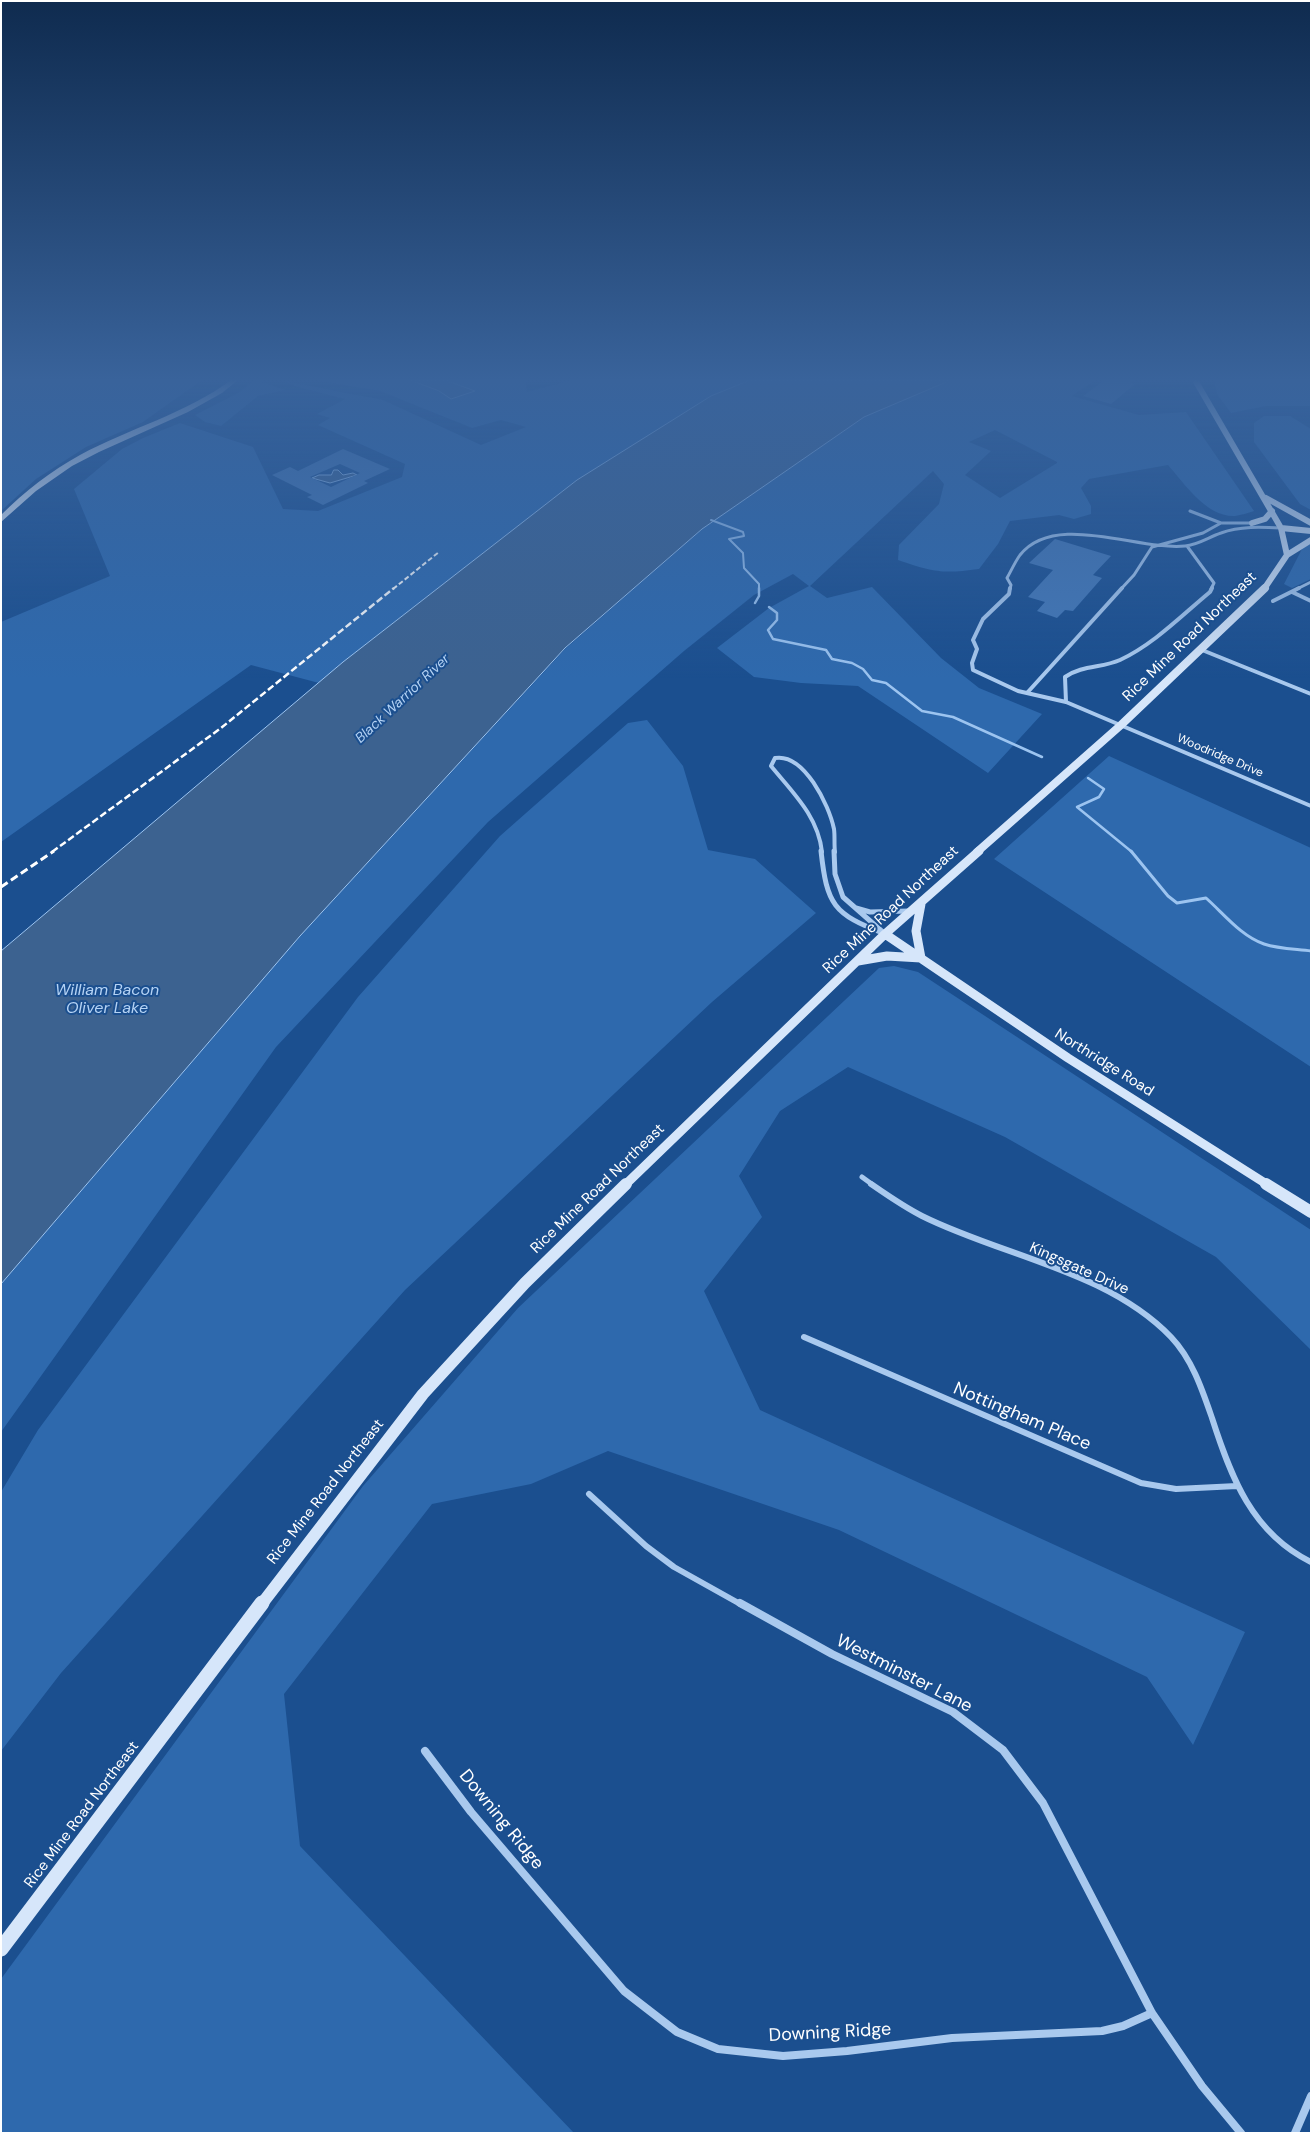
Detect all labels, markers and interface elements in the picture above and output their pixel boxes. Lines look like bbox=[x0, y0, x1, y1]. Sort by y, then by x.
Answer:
street label: Rice Mine Road Northeast bbox=[1119, 568, 1261, 706]
water label: Black Warrior River bbox=[352, 651, 454, 747]
street label: Woodridge Drive bbox=[1175, 731, 1265, 781]
street label: Rice Mine Road Northeast bbox=[819, 842, 963, 978]
water label: William Bacon Oliver Lake bbox=[55, 981, 159, 1019]
street label: Northridge Road bbox=[1051, 1025, 1157, 1101]
street label: Rice Mine Road Northeast bbox=[527, 1120, 669, 1258]
street label: Kingsgate Drive bbox=[1027, 1239, 1131, 1299]
street label: Nottingham Place bbox=[950, 1378, 1094, 1456]
street label: Rice Mine Road Northeast bbox=[264, 1416, 388, 1568]
street label: Westminster Lane bbox=[832, 1630, 976, 1718]
street label: Rice Mine Road Northeast bbox=[21, 1738, 143, 1892]
street label: Downing Ridge bbox=[454, 1766, 548, 1874]
street label: Downing Ridge bbox=[768, 2019, 892, 2047]

